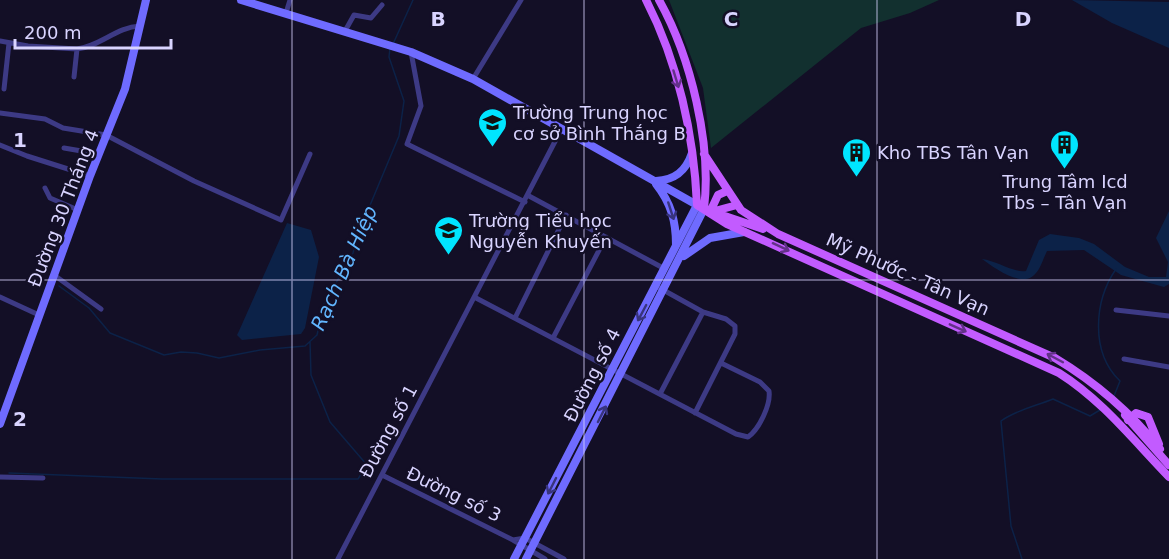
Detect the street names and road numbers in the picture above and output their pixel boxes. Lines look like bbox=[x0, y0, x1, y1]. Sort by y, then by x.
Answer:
street label: Đường 30 Tháng 4 bbox=[23, 126, 103, 290]
street label: Mỹ Phước - Tân Vạn bbox=[823, 229, 993, 319]
street label: Đường số 4 bbox=[559, 325, 625, 425]
street label: Đường số 1 bbox=[355, 381, 421, 481]
street label: Đường số 3 bbox=[403, 462, 505, 526]

